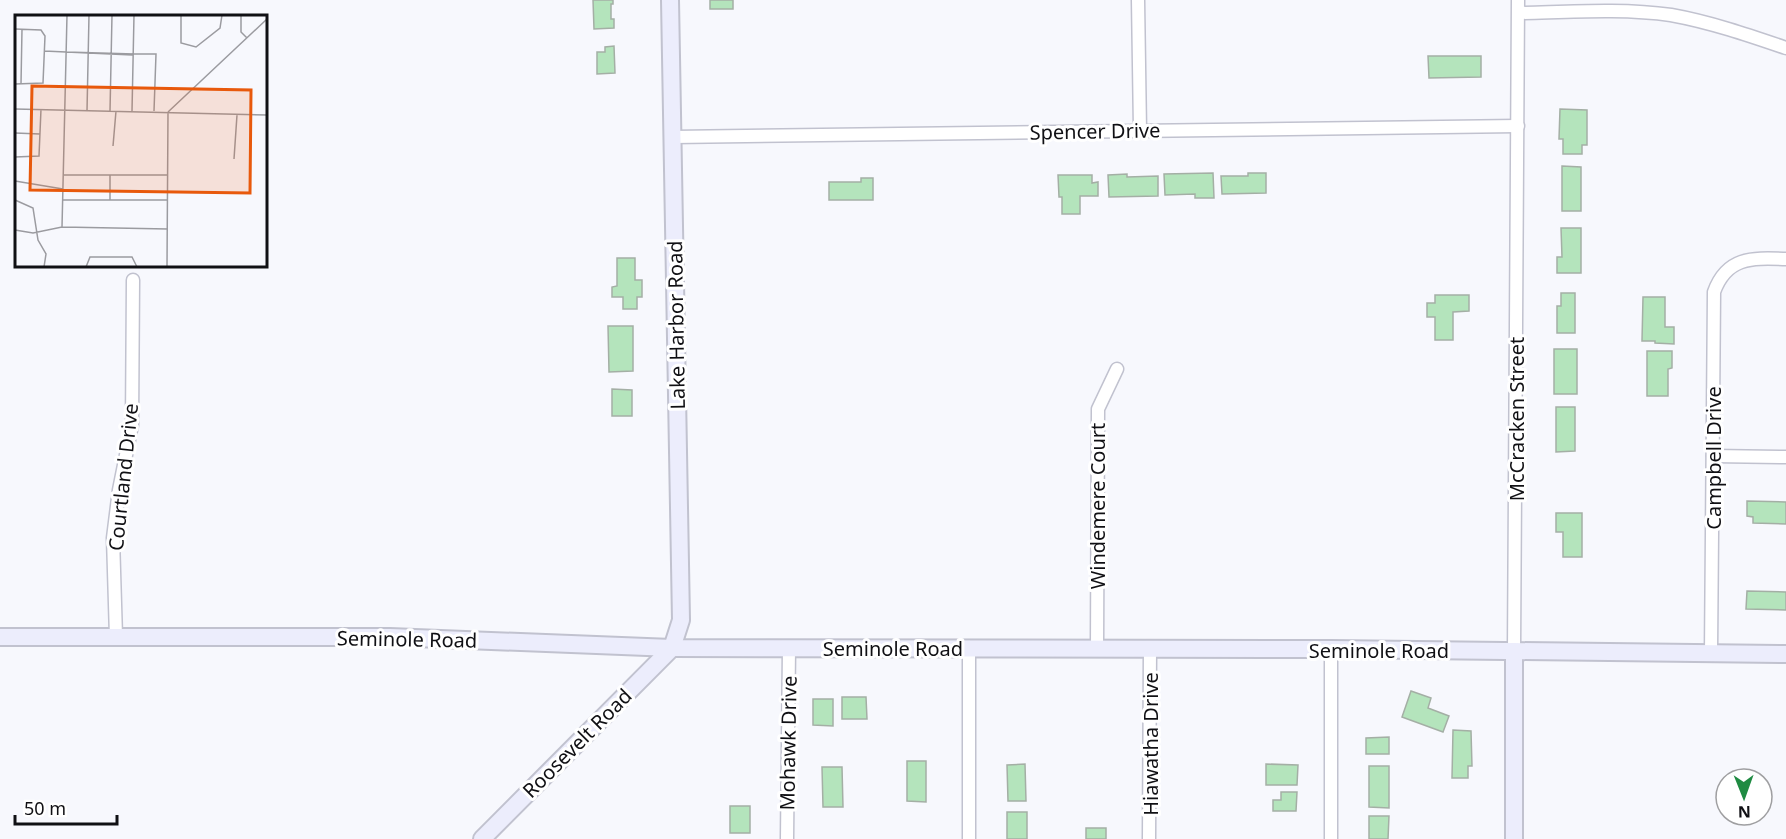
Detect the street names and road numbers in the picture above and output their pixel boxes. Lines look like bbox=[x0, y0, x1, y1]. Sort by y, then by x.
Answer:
street label: Spencer Drive bbox=[1029, 116, 1161, 146]
street label: Lake Harbor Road bbox=[661, 240, 691, 410]
street label: McCracken Street bbox=[1503, 337, 1530, 501]
street label: Campbell Drive bbox=[1700, 386, 1727, 530]
street label: Courtland Drive bbox=[102, 402, 144, 552]
street label: Windemere Court bbox=[1084, 423, 1111, 589]
street label: Seminole Road bbox=[337, 624, 477, 654]
street label: Seminole Road bbox=[823, 635, 963, 662]
street label: Seminole Road bbox=[1309, 637, 1449, 664]
street label: Hiawatha Drive bbox=[1137, 672, 1164, 816]
street label: Mohawk Drive bbox=[773, 675, 803, 811]
street label: Roosevelt Road bbox=[516, 682, 638, 804]

